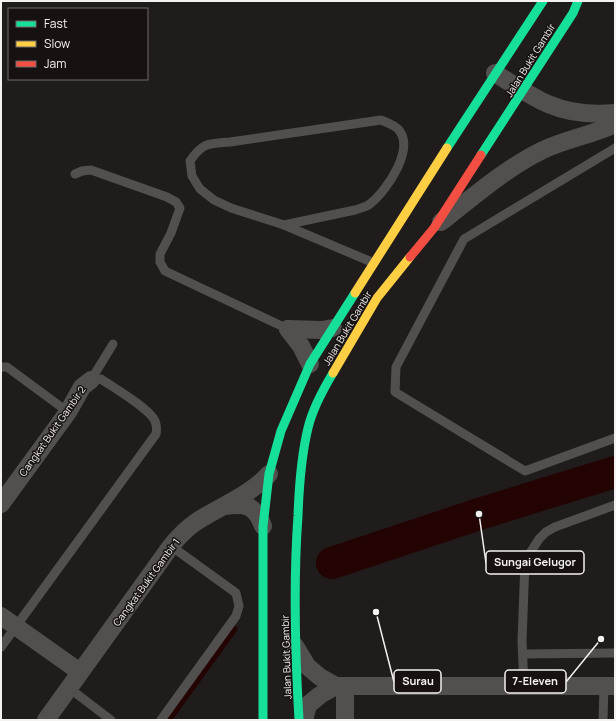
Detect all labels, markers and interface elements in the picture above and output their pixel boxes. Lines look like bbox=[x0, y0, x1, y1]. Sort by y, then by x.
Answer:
legend bbox=[8, 8, 148, 80]
text: Fast bbox=[44, 15, 68, 32]
street label: Jalan Bukit Gambir bbox=[502, 20, 558, 99]
text: Slow bbox=[44, 35, 70, 52]
text: Jam bbox=[44, 55, 66, 72]
street label: Jalan Bukit Gambir bbox=[319, 288, 375, 368]
street label: Cangkat Bukit Gambir 2 bbox=[16, 383, 89, 479]
street label: Cangkat Bukit Gambir 1 bbox=[109, 535, 183, 629]
callout: Sungai Gelugor bbox=[486, 551, 584, 574]
text: Sungai Gelugor bbox=[494, 554, 577, 569]
street label: Jalan Bukit Gambir bbox=[278, 614, 294, 699]
callout: Surau bbox=[394, 670, 441, 693]
callout: 7-Eleven bbox=[505, 670, 566, 693]
text: Surau bbox=[402, 673, 434, 688]
text: 7-Eleven bbox=[512, 673, 558, 688]

